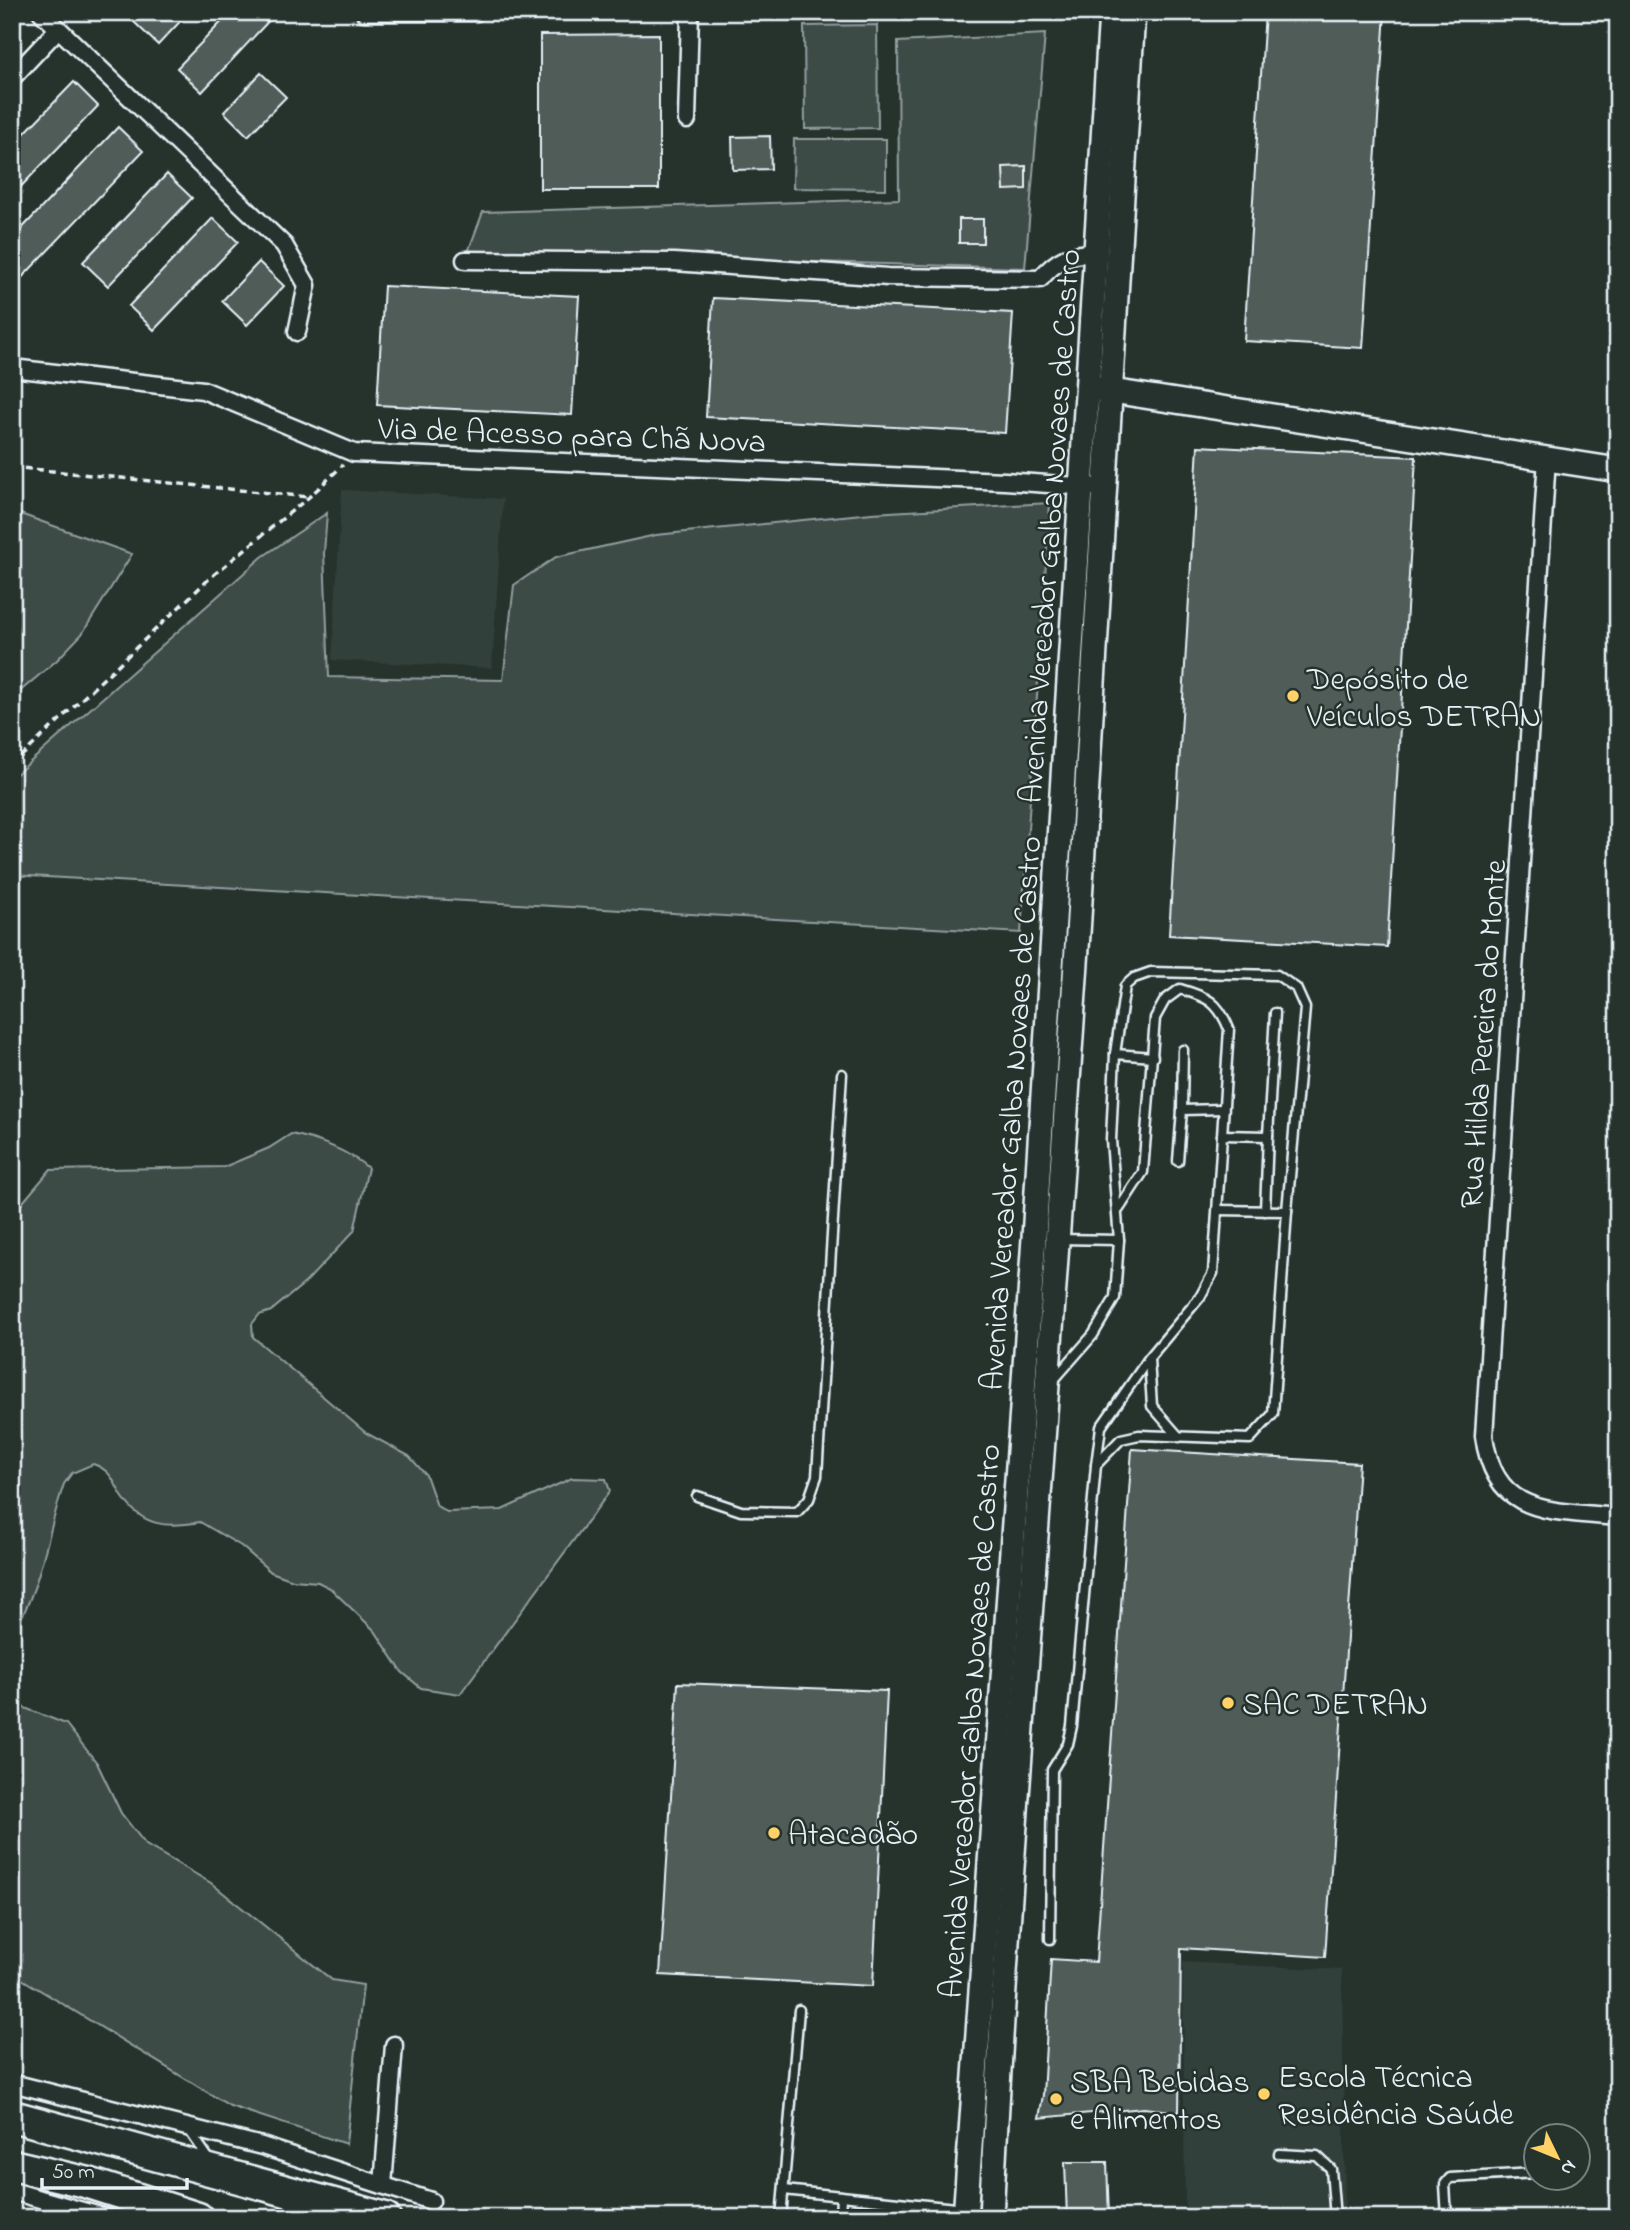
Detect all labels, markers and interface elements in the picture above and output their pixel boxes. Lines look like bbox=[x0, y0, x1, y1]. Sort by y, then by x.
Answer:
street label: Avenida Vereador Galba Novaes de Castro bbox=[1010, 247, 1095, 805]
street label: Via de Acesso para Chã Nova bbox=[376, 407, 767, 468]
place label: Depósito de Veículos DETRAN bbox=[1306, 658, 1541, 742]
marker: Depósito de Veículos DETRAN bbox=[1285, 688, 1301, 704]
street label: Avenida Vereador Galba Novaes de Castro bbox=[971, 834, 1056, 1392]
street label: Rua Hilda Pereira do Monte bbox=[1450, 857, 1521, 1210]
street label: Avenida Vereador Galba Novaes de Castro bbox=[930, 1442, 1015, 2000]
place label: SAC DETRAN bbox=[1242, 1683, 1428, 1730]
marker: SAC DETRAN bbox=[1220, 1695, 1236, 1711]
place label: Atacadão bbox=[788, 1813, 918, 1860]
marker: Atacadão bbox=[766, 1825, 782, 1841]
place label: Escola Técnica Residência Saúde bbox=[1278, 2056, 1514, 2140]
place label: SBA Bebidas e Alimentos bbox=[1070, 2061, 1250, 2145]
marker: Escola Técnica Residência Saúde bbox=[1256, 2086, 1272, 2102]
marker: SBA Bebidas e Alimentos bbox=[1048, 2091, 1064, 2107]
north arrow bbox=[1522, 2122, 1592, 2192]
scale bar bbox=[42, 2146, 187, 2190]
text: N bbox=[1553, 2153, 1582, 2181]
text: 50 m bbox=[52, 2158, 95, 2188]

